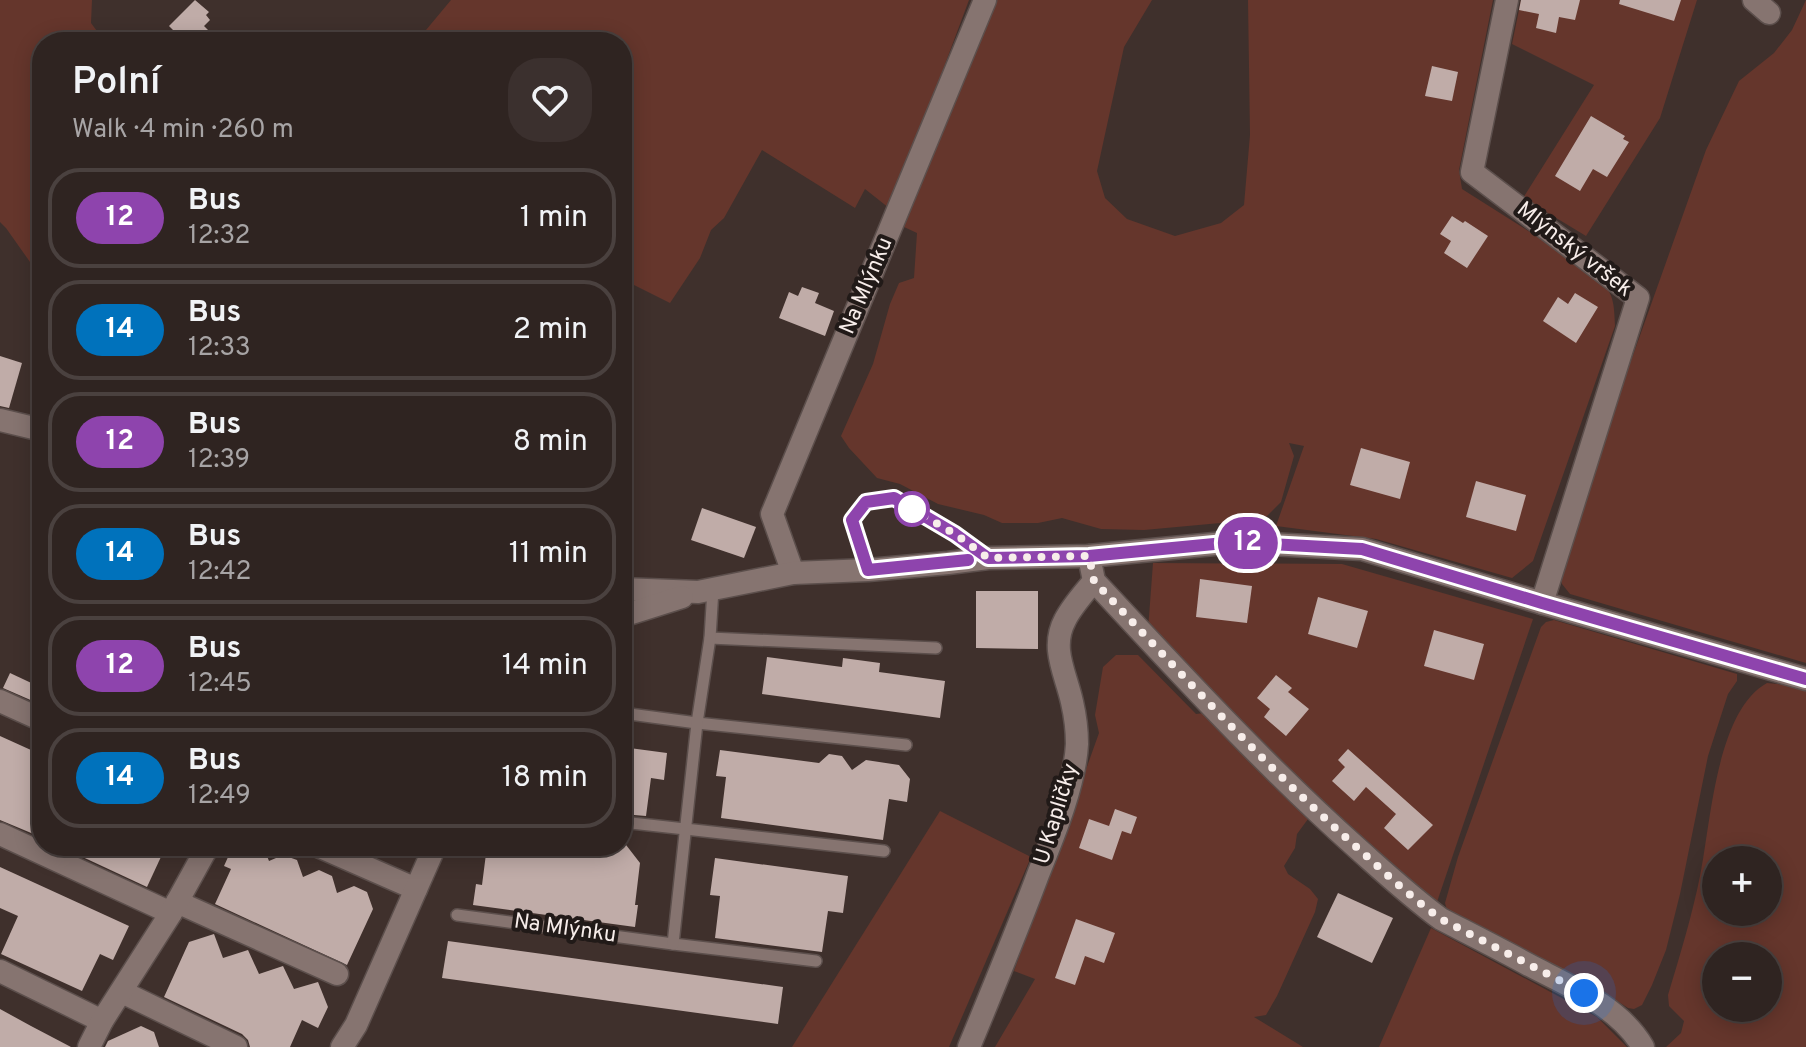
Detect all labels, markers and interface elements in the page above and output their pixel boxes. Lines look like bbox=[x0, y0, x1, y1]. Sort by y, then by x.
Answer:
button: heart bbox=[508, 58, 592, 142]
text: Polní bbox=[72, 59, 160, 108]
text: Walk · 4 min · 260 m bbox=[72, 114, 294, 147]
text: Bus bbox=[188, 183, 241, 220]
street label: Mlýnský vršek bbox=[1511, 196, 1637, 304]
text: 12 bbox=[106, 200, 134, 236]
text: 1 min bbox=[520, 200, 588, 237]
text: 12:32 bbox=[188, 220, 251, 253]
street label: Na Mlýnku bbox=[834, 233, 900, 339]
text: Bus bbox=[188, 295, 241, 332]
text: 14 bbox=[105, 312, 135, 348]
text: 2 min bbox=[513, 312, 588, 349]
text: 12:33 bbox=[188, 332, 251, 365]
text: Bus bbox=[188, 407, 241, 444]
text: 12 bbox=[106, 424, 134, 460]
text: 8 min bbox=[513, 424, 588, 461]
text: 12:39 bbox=[188, 444, 250, 477]
unlabelled marker bbox=[895, 492, 929, 526]
line badge: 12 bbox=[1212, 517, 1284, 569]
text: Bus bbox=[188, 519, 241, 556]
text: 12 bbox=[1234, 525, 1262, 561]
text: 14 bbox=[105, 536, 135, 572]
text: 11 min bbox=[509, 536, 588, 573]
text: 12:42 bbox=[188, 556, 252, 589]
text: Bus bbox=[188, 631, 241, 668]
text: 12 bbox=[106, 648, 134, 684]
text: 14 min bbox=[502, 648, 588, 685]
text: 12:45 bbox=[188, 668, 252, 701]
text: Bus bbox=[188, 743, 241, 780]
text: 14 bbox=[105, 760, 135, 796]
text: 18 min bbox=[502, 760, 588, 797]
street label: U Kapličky bbox=[1029, 760, 1085, 868]
text: 12:49 bbox=[188, 780, 251, 813]
map controls bbox=[1702, 846, 1782, 1022]
button: + bbox=[1702, 846, 1782, 926]
street label: Na Mlýnku bbox=[512, 908, 618, 950]
button: − bbox=[1702, 942, 1782, 1022]
your location bbox=[1564, 973, 1604, 1013]

